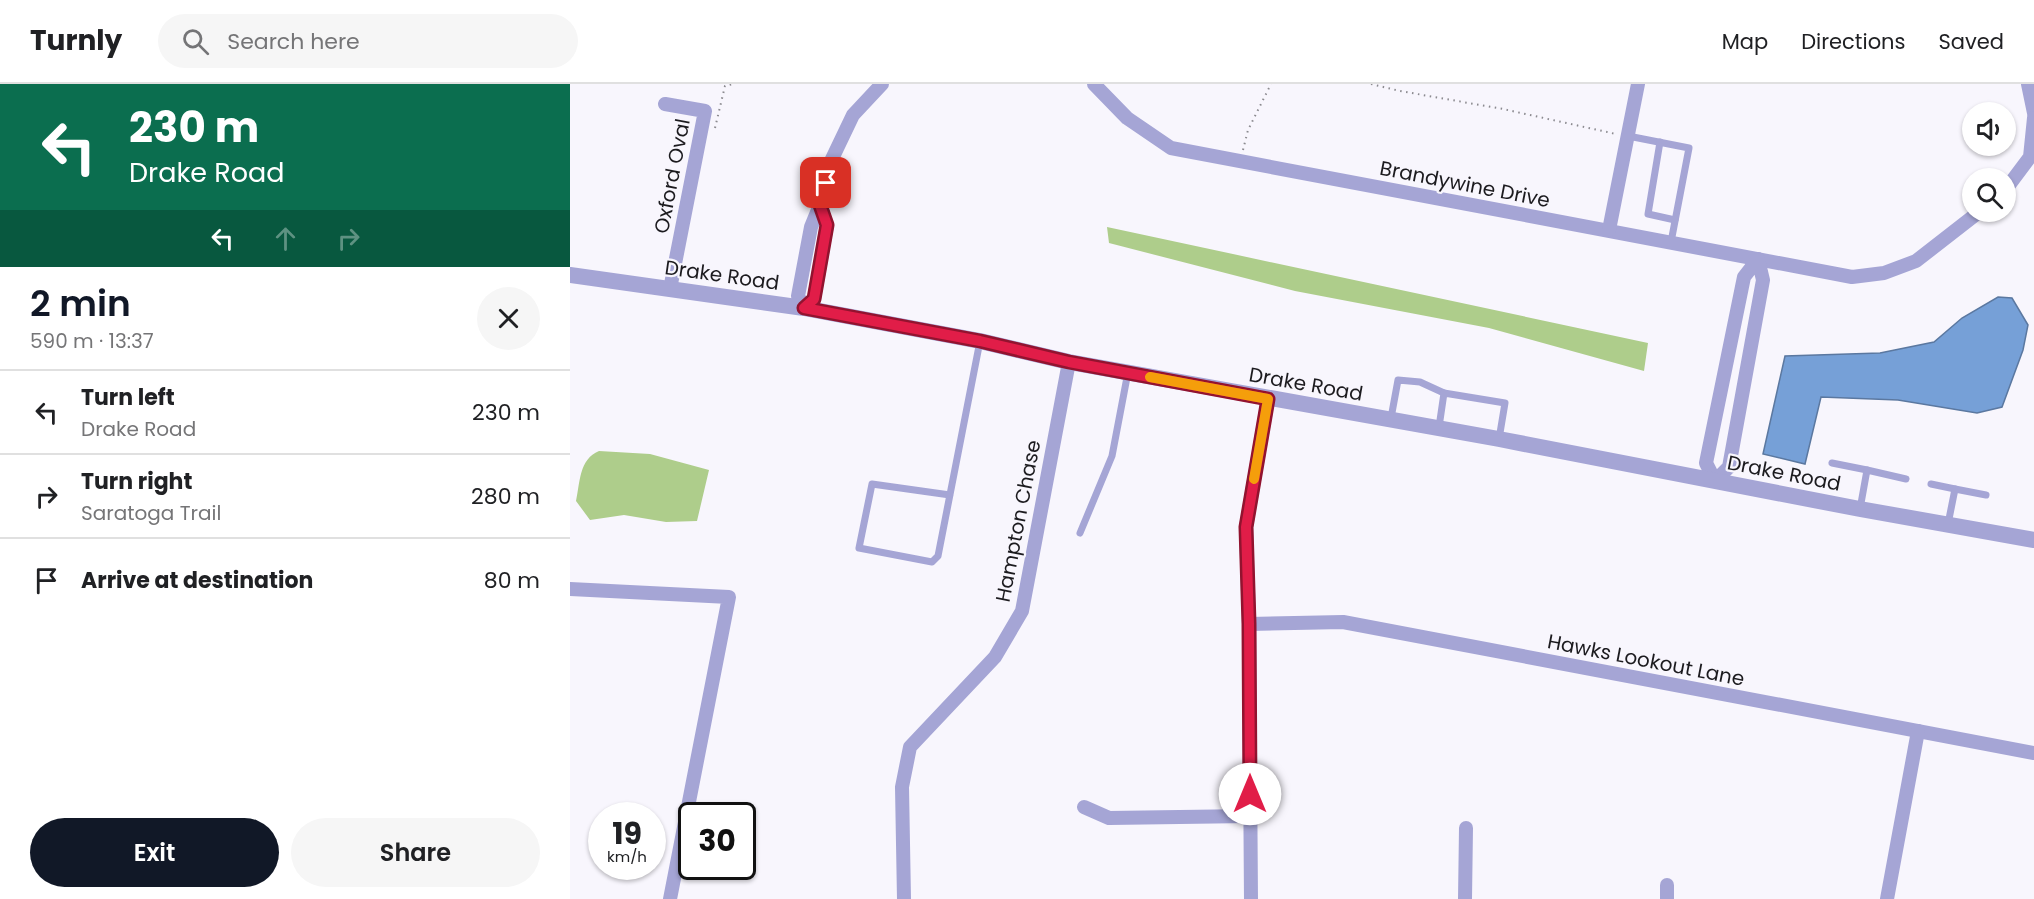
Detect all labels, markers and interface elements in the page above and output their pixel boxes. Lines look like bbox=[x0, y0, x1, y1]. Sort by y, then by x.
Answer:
search box bbox=[158, 14, 578, 68]
text: Turnly bbox=[30, 21, 122, 60]
icon: search bbox=[179, 25, 212, 58]
text: Search here bbox=[227, 26, 360, 57]
text: Map bbox=[1722, 27, 1768, 56]
text: Directions bbox=[1801, 27, 1905, 56]
text: Saved bbox=[1938, 27, 2004, 56]
text: 230 m bbox=[129, 98, 259, 157]
map controls bbox=[1962, 102, 2016, 222]
button: sound bbox=[1962, 102, 2016, 156]
icon: left bbox=[30, 108, 108, 186]
street label: Oxford Oval bbox=[647, 116, 697, 236]
text: Drake Road bbox=[129, 154, 284, 191]
street label: Brandywine Drive bbox=[1378, 154, 1552, 214]
pin bbox=[800, 157, 851, 208]
icon: arrive bbox=[809, 166, 842, 199]
button: search bbox=[1962, 168, 2016, 222]
icon: left bbox=[206, 222, 239, 255]
icon: ahead bbox=[269, 222, 302, 255]
icon: right bbox=[332, 222, 365, 255]
street label: Drake Road bbox=[663, 253, 781, 297]
text: 2 min bbox=[30, 278, 131, 329]
button: close bbox=[477, 287, 540, 350]
text: 590 m · 13:37 bbox=[30, 327, 154, 355]
street label: Drake Road bbox=[1247, 360, 1365, 408]
text: Turn left bbox=[81, 382, 175, 413]
icon: left bbox=[30, 396, 63, 429]
text: 230 m bbox=[472, 397, 540, 428]
text: Drake Road bbox=[81, 415, 196, 443]
street label: Hampton Chase bbox=[989, 438, 1047, 604]
street label: Drake Road bbox=[1725, 448, 1843, 498]
text: Turn right bbox=[81, 466, 192, 497]
icon: right bbox=[30, 480, 63, 513]
text: 280 m bbox=[471, 481, 540, 512]
text: Saratoga Trail bbox=[81, 499, 221, 527]
icon: arrive bbox=[30, 564, 63, 597]
text: Arrive at destination bbox=[81, 565, 313, 596]
text: 80 m bbox=[484, 565, 540, 596]
street label: Hawks Lookout Lane bbox=[1545, 627, 1747, 693]
position arrow bbox=[1218, 762, 1282, 826]
speed limit sign: 30 bbox=[678, 802, 756, 880]
text: 19 bbox=[612, 812, 642, 855]
button: Exit bbox=[30, 818, 279, 887]
button: Share bbox=[291, 818, 540, 887]
text: km/h bbox=[607, 846, 647, 867]

